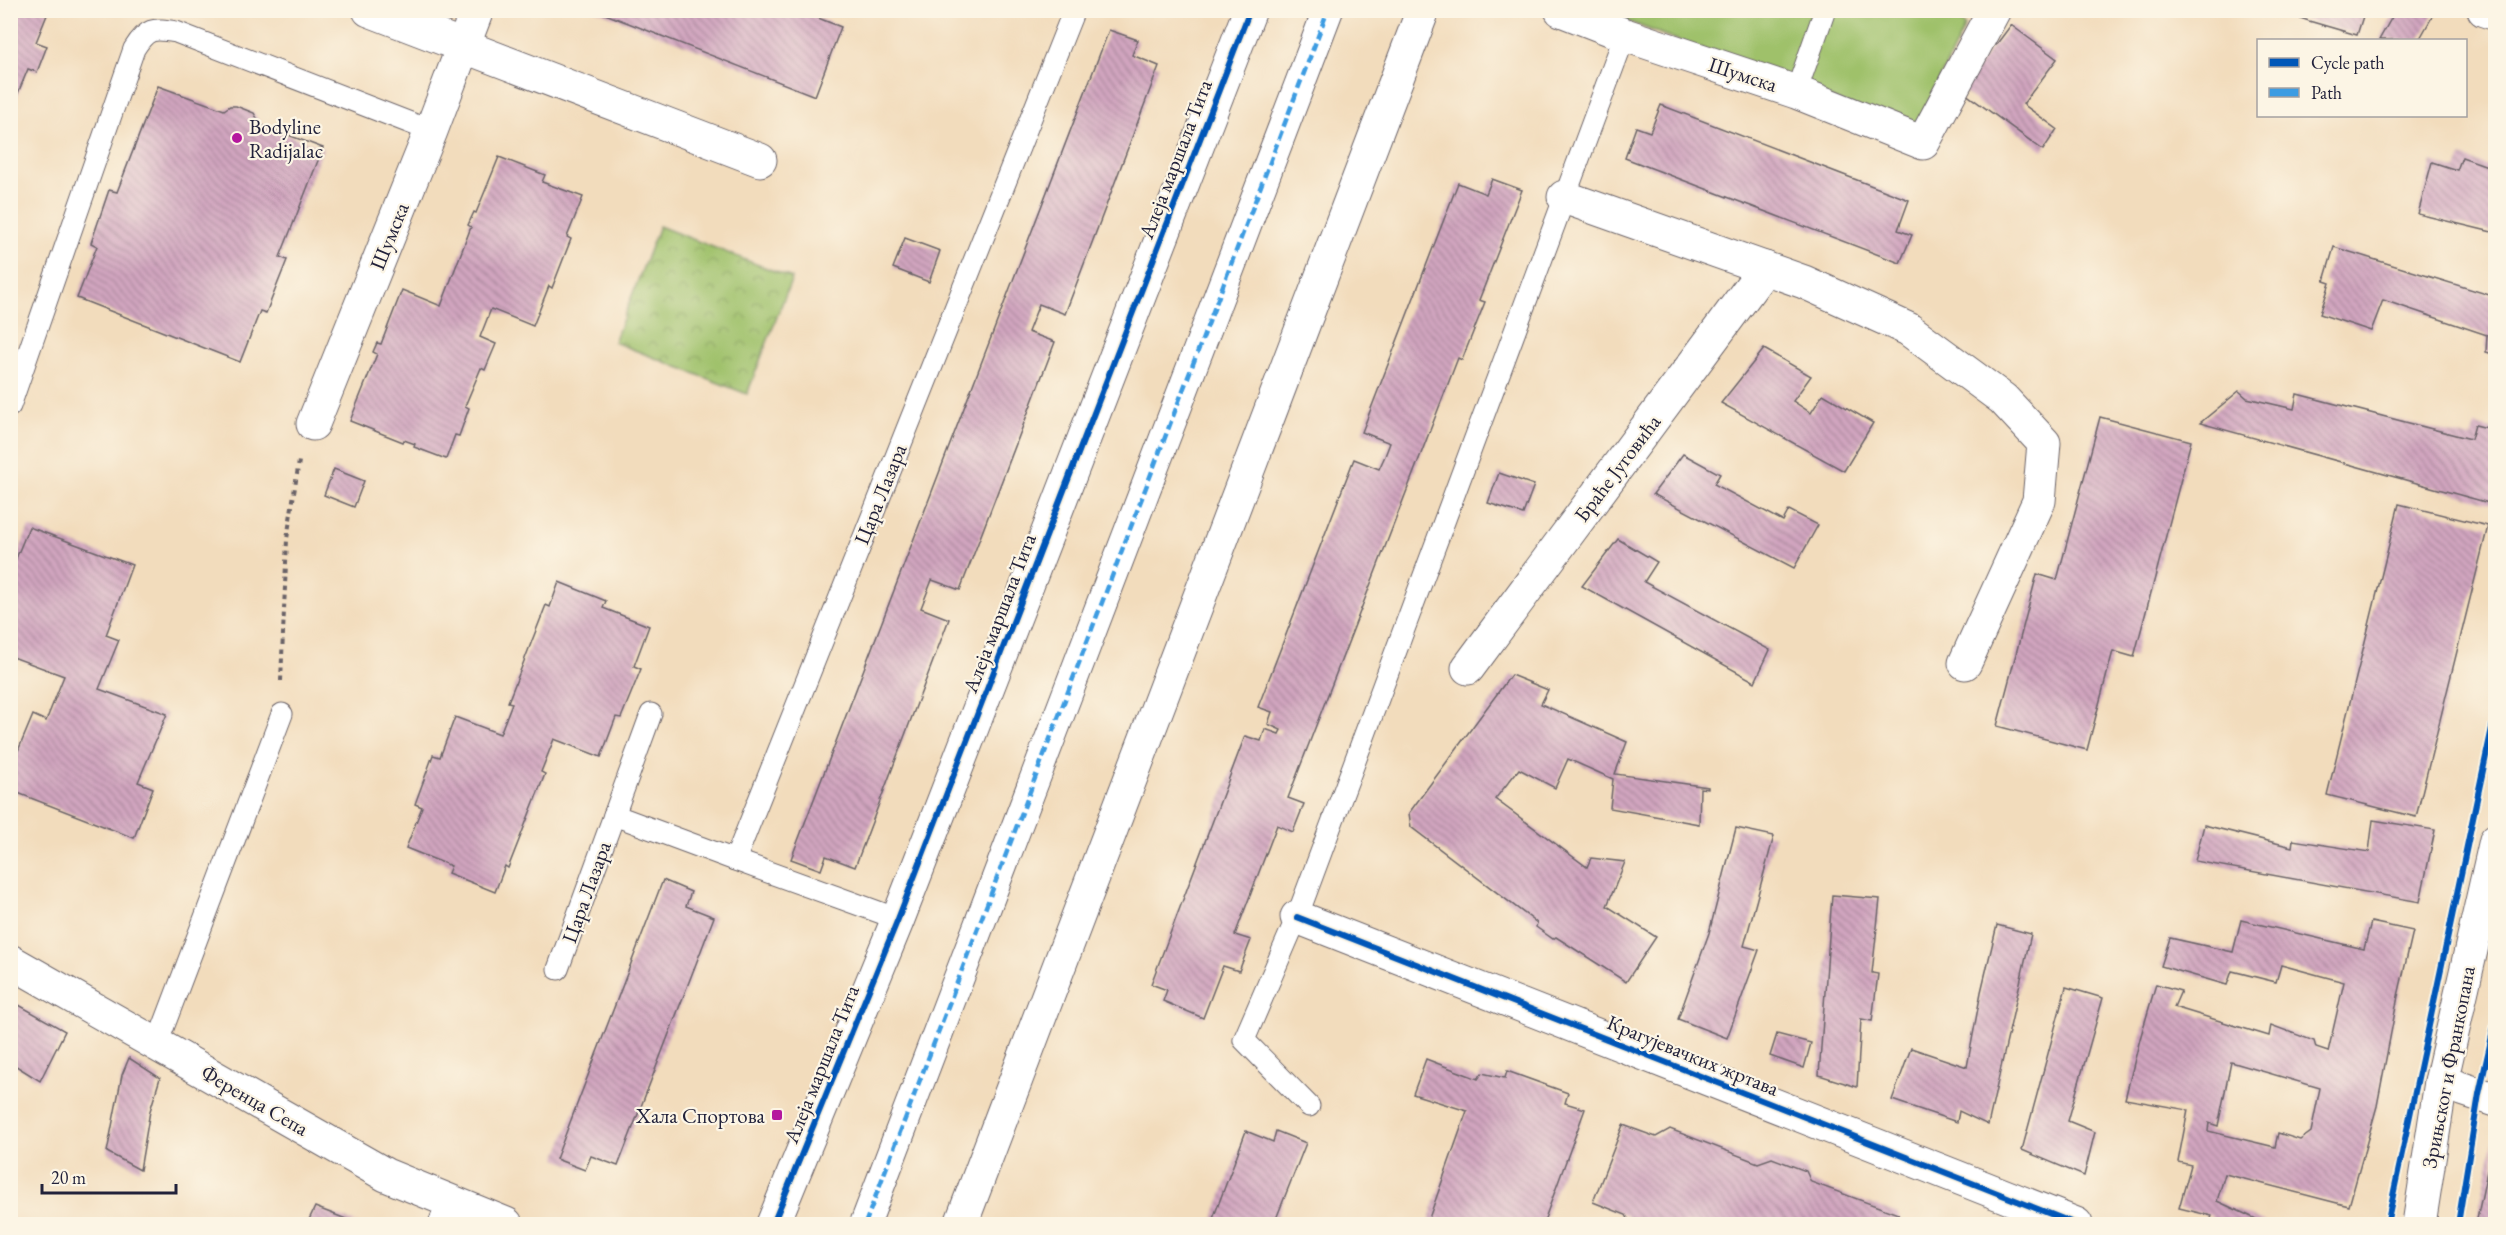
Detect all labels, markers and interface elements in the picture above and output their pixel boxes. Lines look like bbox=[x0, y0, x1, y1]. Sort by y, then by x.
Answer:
legend bbox=[2257, 39, 2467, 117]
street label: Шумска bbox=[1705, 50, 1781, 98]
text: Cycle path bbox=[2311, 51, 2385, 74]
street label: Алеја маршала Тита bbox=[1132, 75, 1218, 243]
text: Path bbox=[2311, 81, 2342, 104]
place label: Bodyline Radijalac bbox=[249, 113, 323, 164]
marker: Bodyline Radijalac bbox=[230, 131, 244, 145]
street label: Шумска bbox=[363, 198, 415, 274]
street label: Браће Југовића bbox=[1568, 408, 1667, 527]
street label: Цара Лазара bbox=[848, 439, 913, 548]
street label: Алеја маршала Тита bbox=[956, 529, 1042, 697]
street label: Цара Лазара bbox=[555, 837, 617, 946]
street label: Зрињског и Франкопана bbox=[2415, 963, 2481, 1170]
street label: Алеја маршала Тита bbox=[777, 980, 865, 1148]
street label: Крагујевачких жртава bbox=[1603, 1008, 1783, 1102]
street label: Ференца Сепа bbox=[196, 1058, 314, 1142]
place label: Хала Спортова bbox=[635, 1102, 766, 1129]
marker: Хала Спортова bbox=[770, 1108, 784, 1122]
scale bar bbox=[42, 1157, 176, 1195]
text: 20 m bbox=[51, 1166, 86, 1189]

